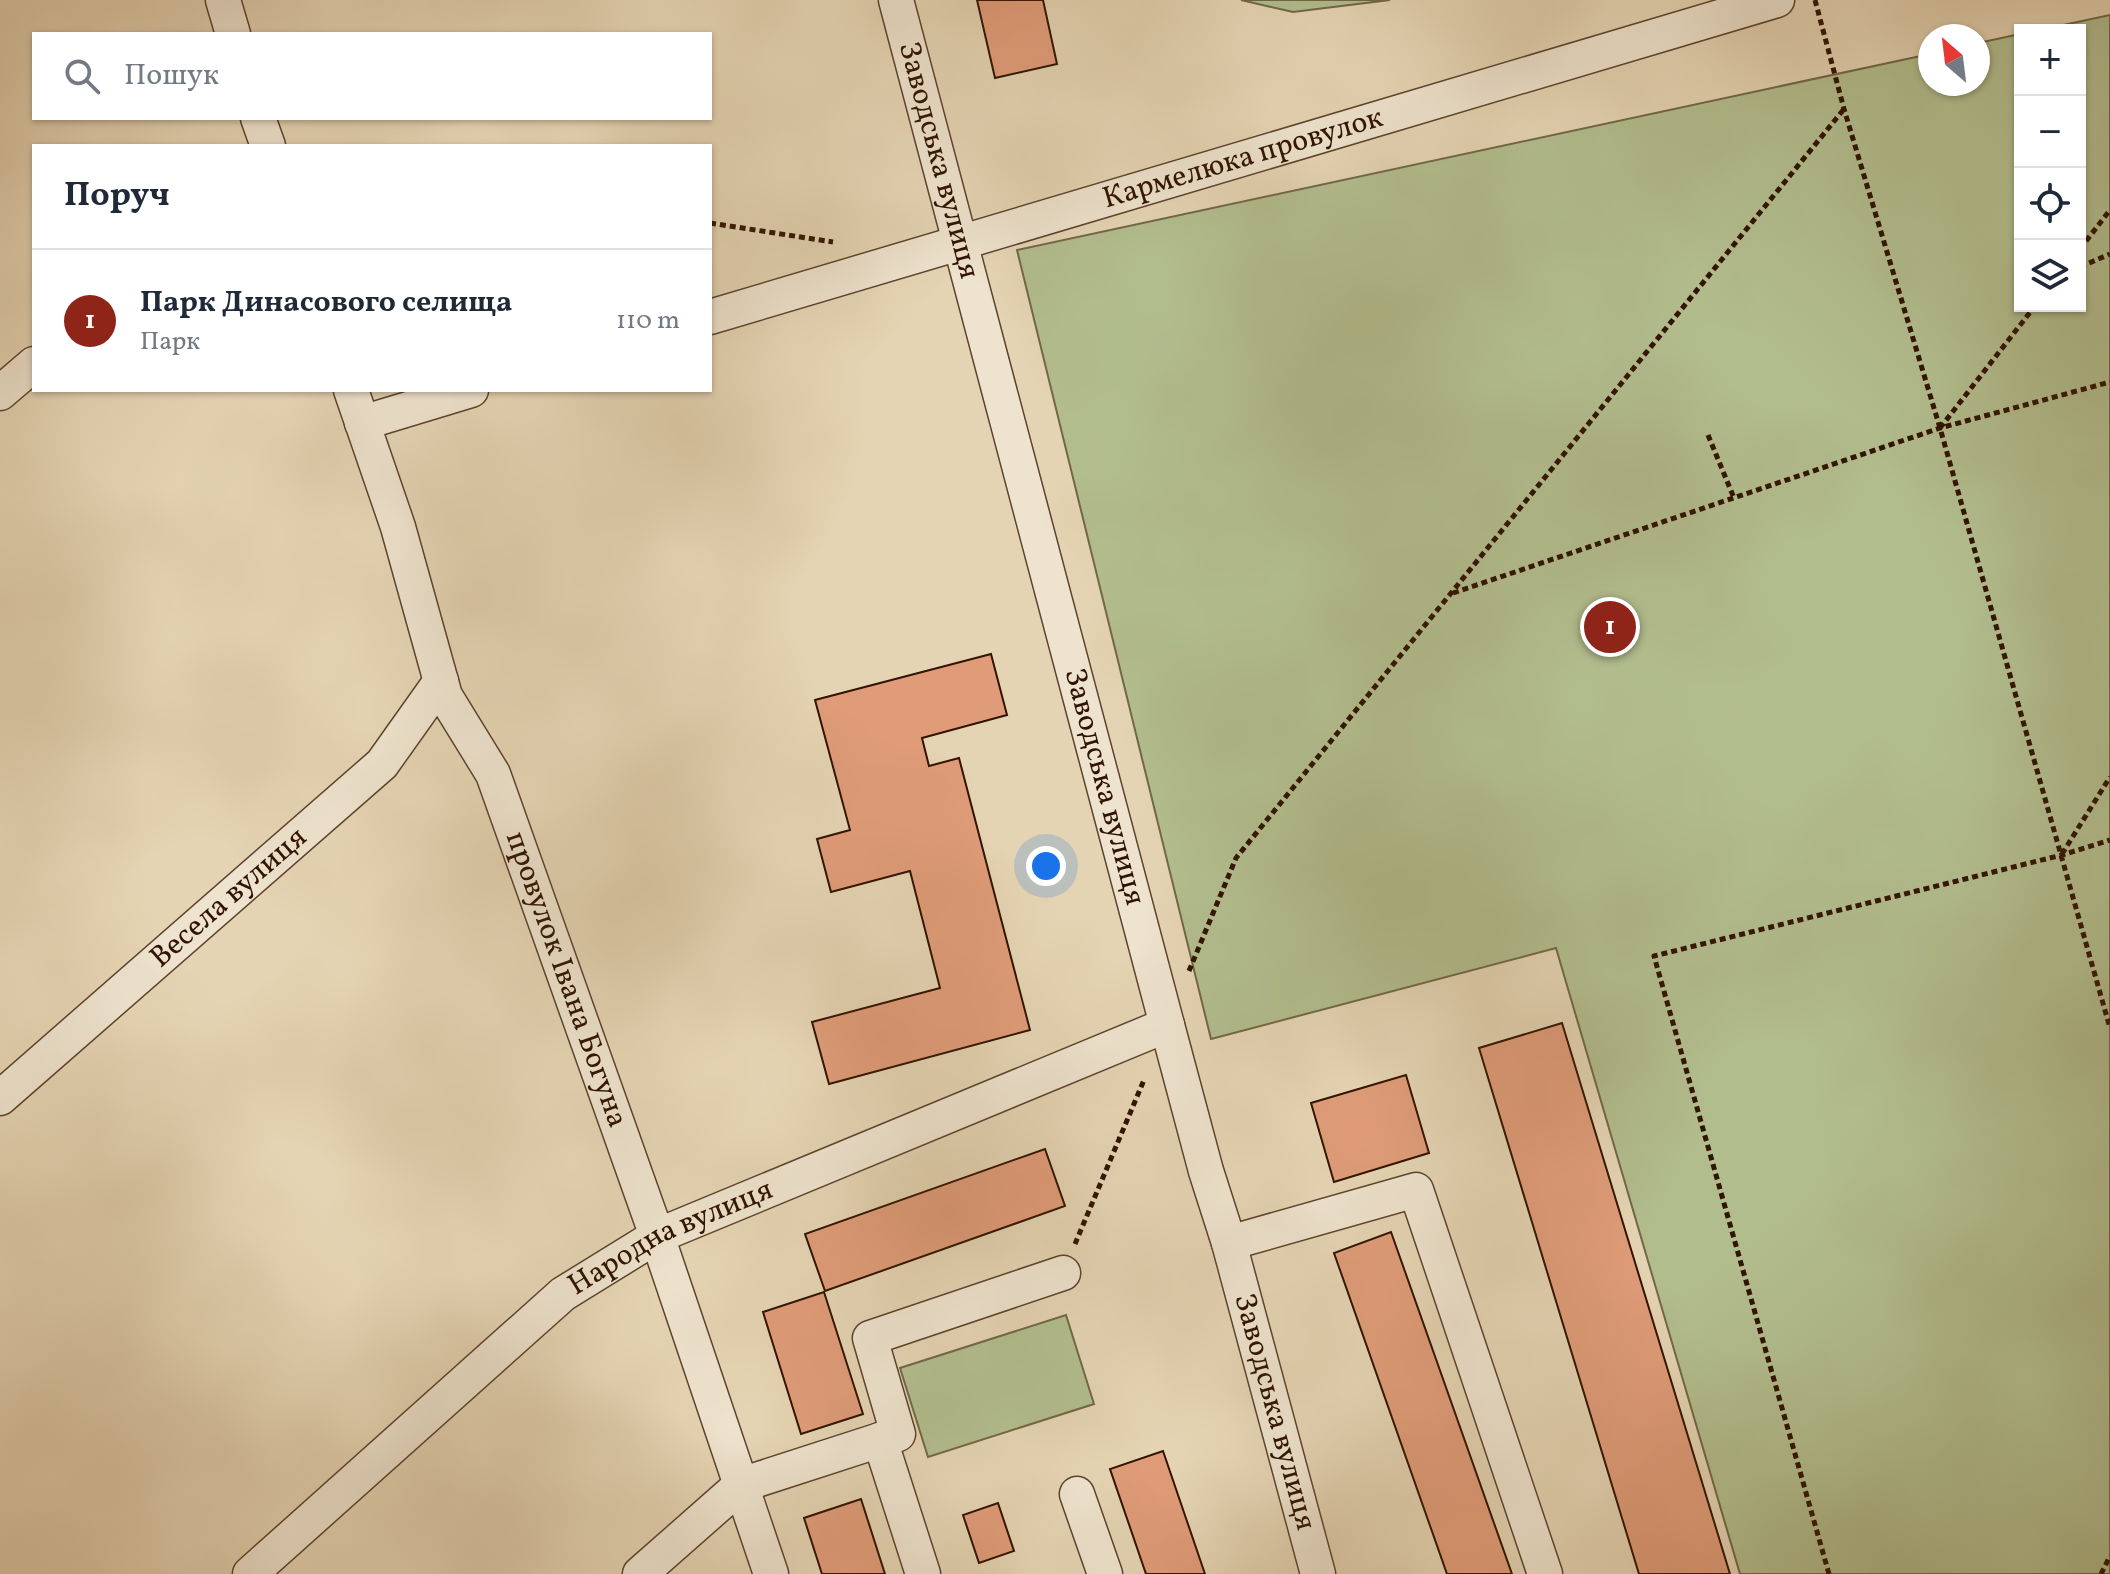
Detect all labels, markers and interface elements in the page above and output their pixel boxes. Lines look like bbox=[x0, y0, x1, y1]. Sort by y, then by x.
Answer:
north arrow bbox=[1918, 24, 1990, 96]
map controls bbox=[2014, 24, 2086, 312]
button: + bbox=[2014, 24, 2086, 96]
search box bbox=[32, 32, 712, 120]
street label: Заводська вулиця bbox=[887, 37, 990, 284]
icon: search bbox=[60, 54, 104, 98]
text: Пошук bbox=[124, 55, 219, 97]
button: − bbox=[2014, 96, 2086, 168]
street label: Кармелюка провулок bbox=[1098, 97, 1388, 220]
button: locate bbox=[2014, 168, 2086, 240]
text: Поруч bbox=[64, 173, 170, 220]
button: layers bbox=[2014, 240, 2086, 312]
text: Парк Динасового селища bbox=[140, 282, 512, 324]
text: 1 bbox=[85, 303, 95, 339]
text: 110 m bbox=[616, 303, 680, 339]
text: Парк bbox=[140, 324, 200, 360]
pin: 1 bbox=[1584, 597, 1636, 657]
street label: Заводська вулиця bbox=[1053, 664, 1155, 910]
street label: Весела вулиця bbox=[141, 818, 317, 978]
street label: провулок Івана Богуна bbox=[494, 826, 638, 1133]
your location bbox=[1026, 846, 1066, 886]
street label: Народна вулиця bbox=[560, 1169, 779, 1307]
street label: Заводська вулиця bbox=[1223, 1289, 1326, 1535]

